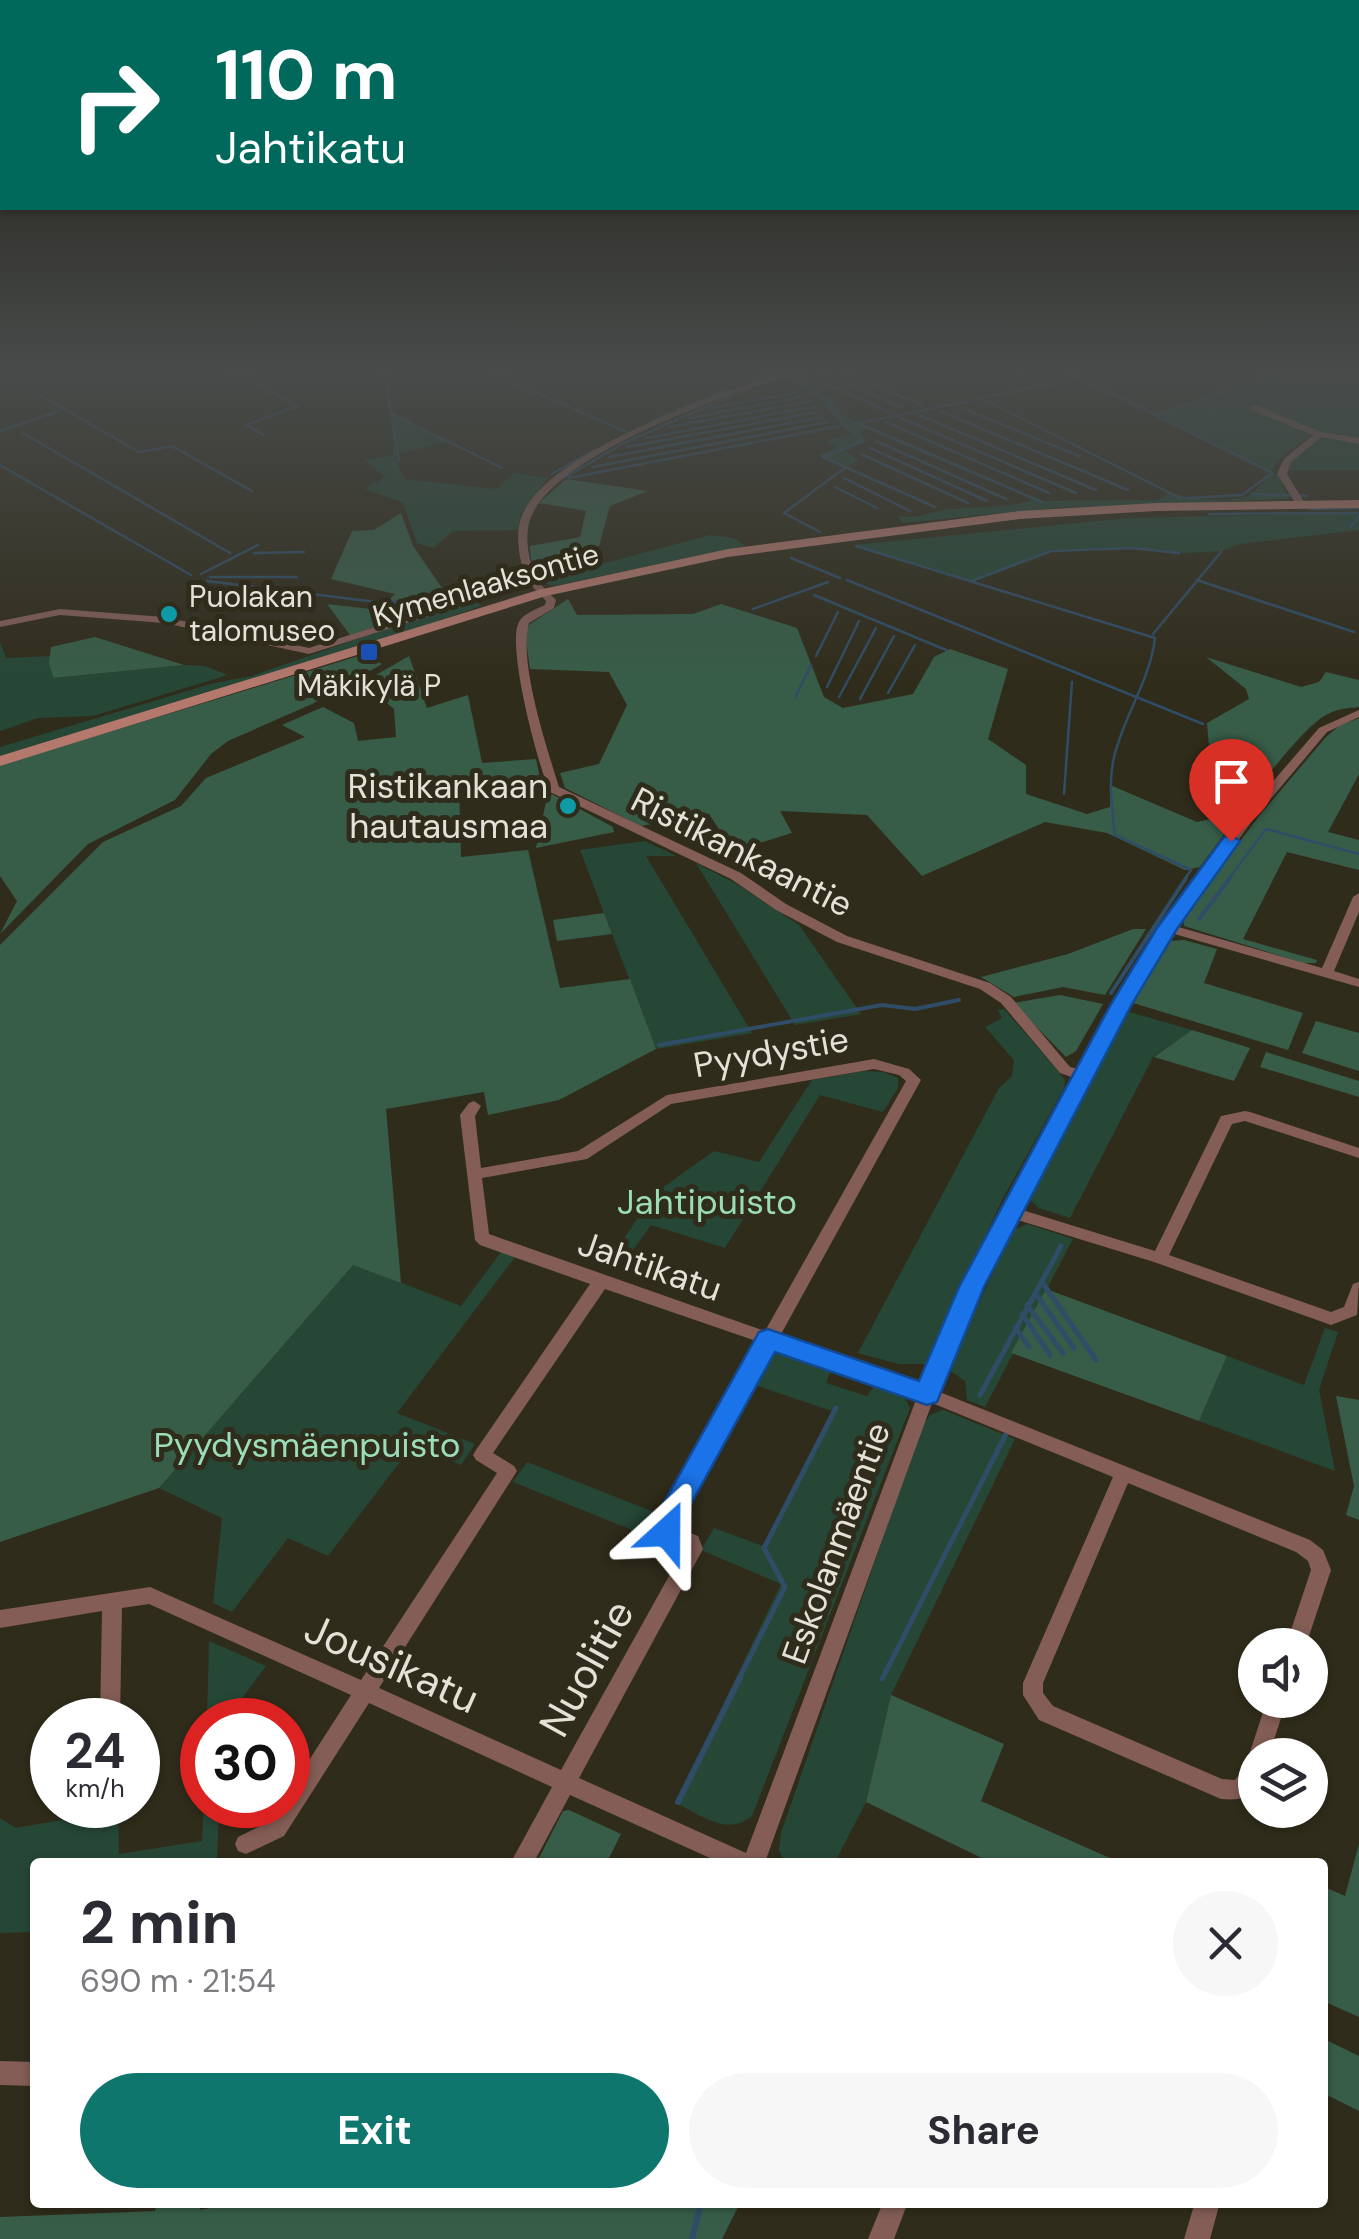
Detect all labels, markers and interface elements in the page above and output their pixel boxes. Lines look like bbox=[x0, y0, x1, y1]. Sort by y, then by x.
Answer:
text: 110 m bbox=[215, 30, 398, 121]
icon: right bbox=[50, 40, 180, 170]
text: Jahtikatu bbox=[215, 118, 406, 177]
street label: Kymenlaaksontie bbox=[368, 534, 603, 635]
place label: Puolakan talomuseo bbox=[189, 577, 335, 650]
marker: Puolakan talomuseo bbox=[158, 603, 180, 625]
marker: Mäkikylä P bbox=[358, 641, 380, 663]
place label: Mäkikylä P bbox=[297, 666, 441, 705]
pin bbox=[1189, 739, 1274, 842]
icon: arrive bbox=[1204, 754, 1259, 809]
place label: Ristikankaan hautausmaa bbox=[348, 763, 548, 849]
street label: Ristikankaantie bbox=[624, 776, 860, 928]
marker: Ristikankaan hautausmaa bbox=[557, 795, 579, 817]
street label: Pyydystie bbox=[690, 1016, 852, 1088]
park label: Jahtipuisto bbox=[617, 1179, 797, 1225]
street label: Jahtikatu bbox=[572, 1220, 728, 1312]
street label: Eskolanmäentie bbox=[771, 1416, 901, 1670]
park label: Pyydysmäenpuisto bbox=[154, 1422, 460, 1468]
position arrow bbox=[615, 1480, 719, 1584]
street label: Nuolitie bbox=[527, 1590, 646, 1746]
street label: Jousikatu bbox=[296, 1601, 487, 1726]
map controls bbox=[1238, 1628, 1328, 1828]
button: sound bbox=[1238, 1628, 1328, 1718]
speed limit sign: 30 bbox=[180, 1698, 310, 1828]
text: 24 bbox=[65, 1718, 126, 1784]
button: layers bbox=[1238, 1738, 1328, 1828]
text: km/h bbox=[65, 1772, 125, 1805]
text: 2 min bbox=[80, 1883, 239, 1962]
button: close bbox=[1173, 1891, 1278, 1996]
text: 690 m · 21:54 bbox=[80, 1960, 276, 2002]
button: Exit bbox=[80, 2073, 669, 2188]
button: Share bbox=[689, 2073, 1278, 2188]

